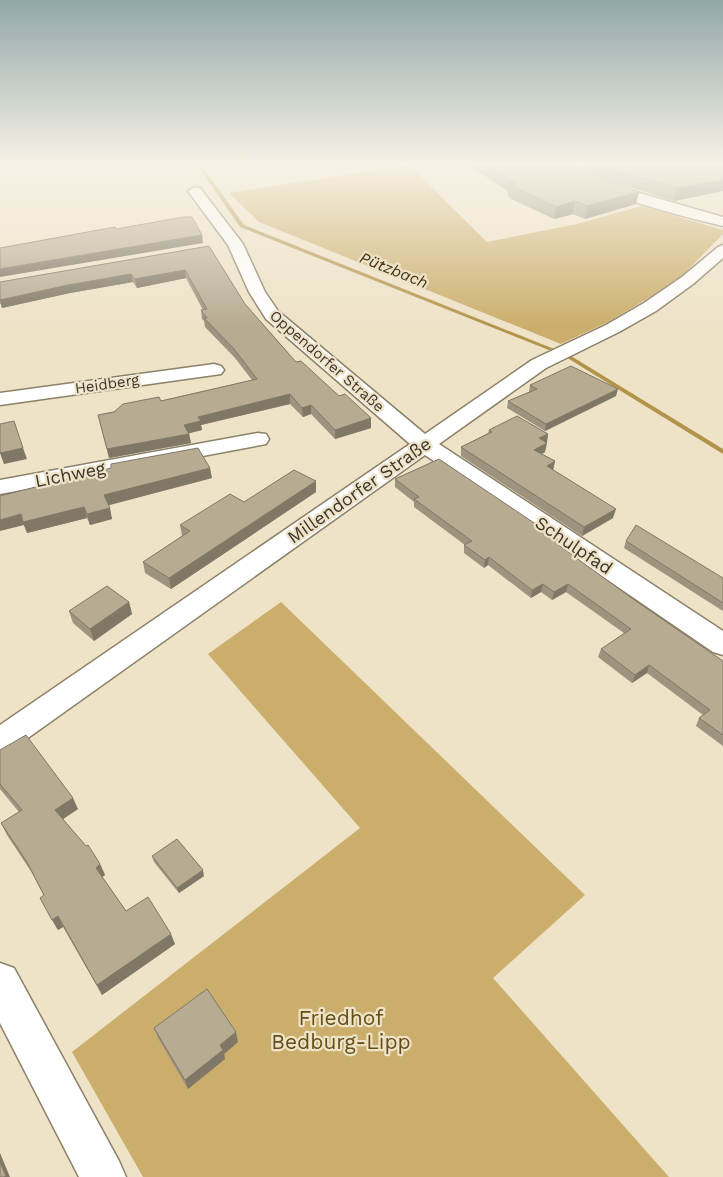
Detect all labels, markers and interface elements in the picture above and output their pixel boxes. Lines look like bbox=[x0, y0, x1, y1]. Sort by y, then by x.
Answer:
water label: Pützbach bbox=[357, 248, 431, 292]
street label: Oppendorfer Straße bbox=[266, 306, 388, 416]
street label: Heidberg bbox=[74, 371, 140, 397]
street label: Millendorfer Straße bbox=[283, 433, 435, 547]
street label: Lichweg bbox=[33, 457, 107, 491]
street label: Schulpfad bbox=[531, 512, 617, 578]
park label: Friedhof Bedburg-Lipp bbox=[271, 1005, 411, 1054]

